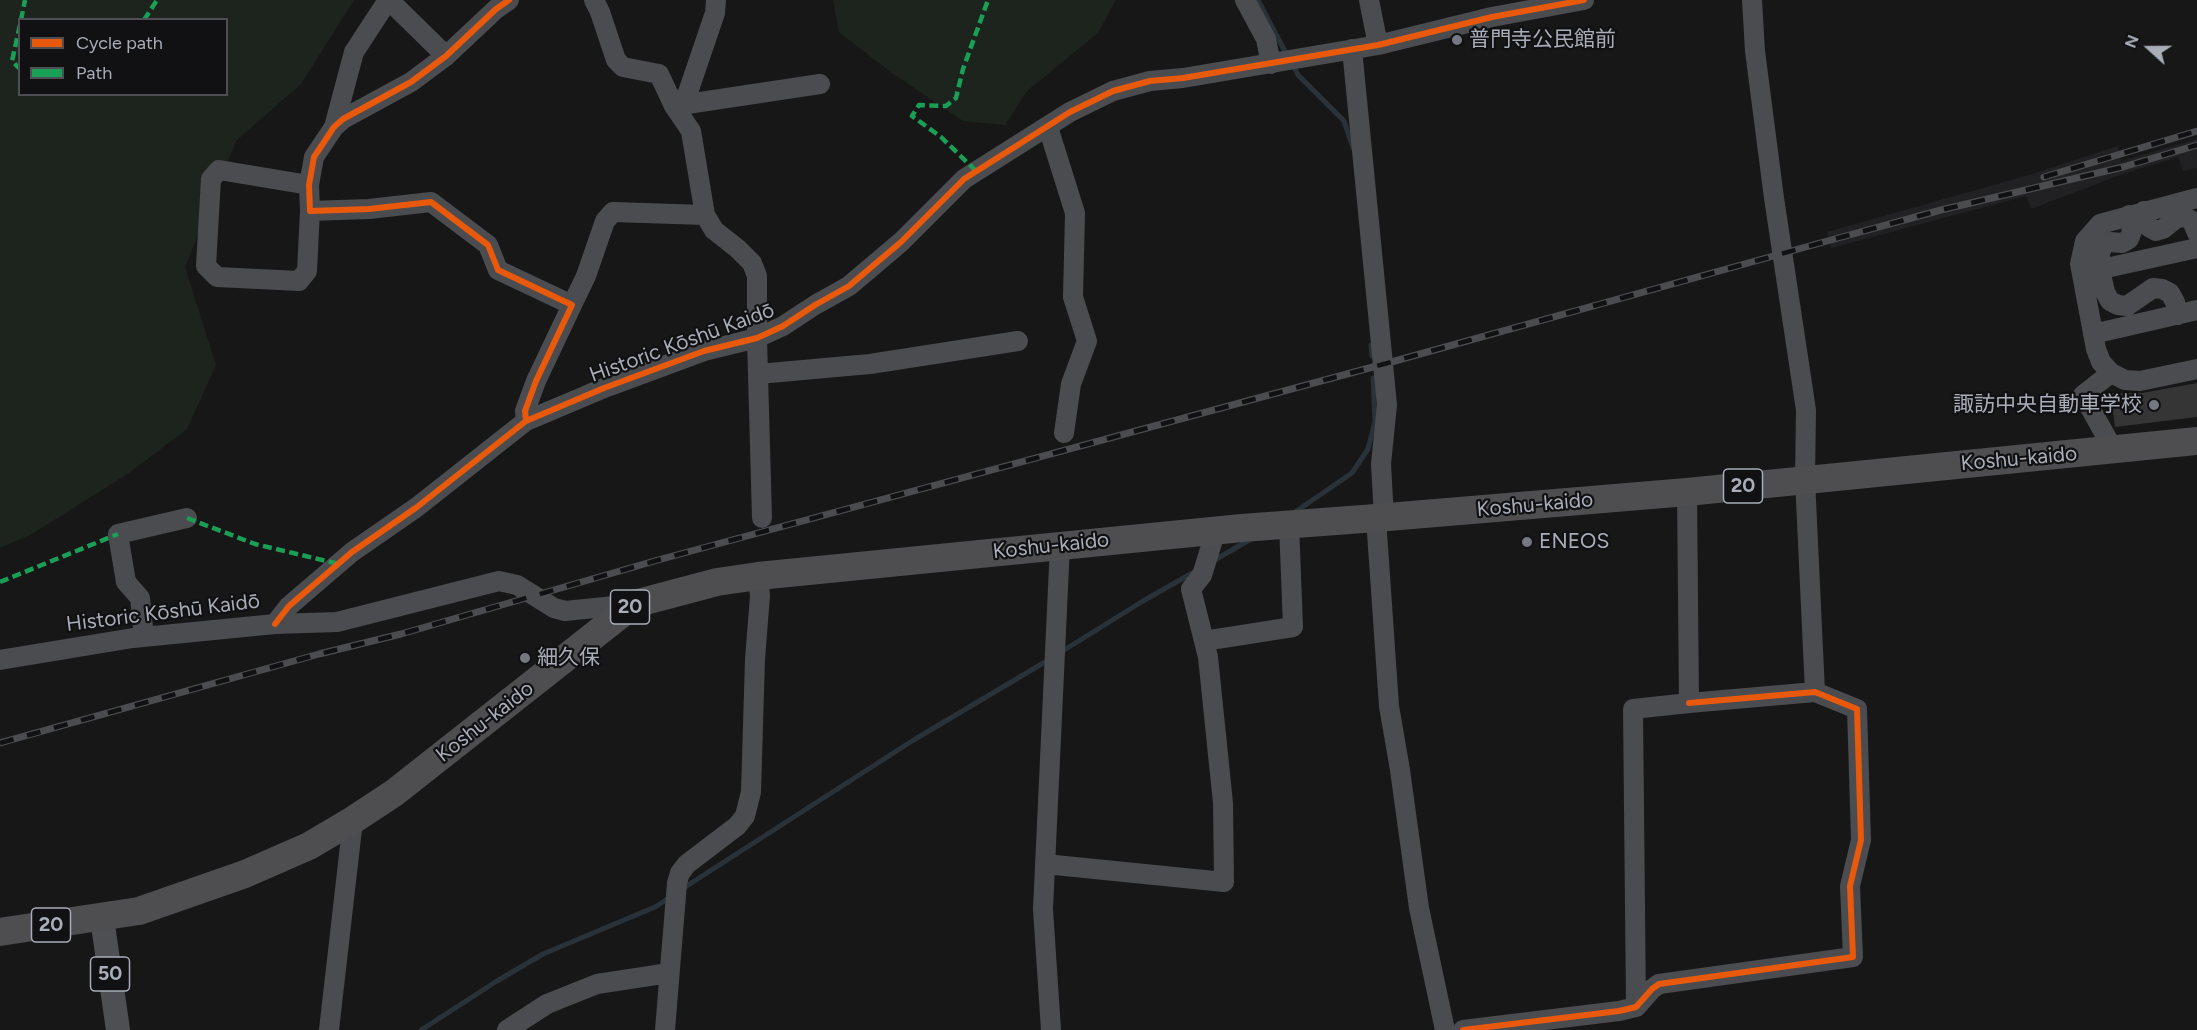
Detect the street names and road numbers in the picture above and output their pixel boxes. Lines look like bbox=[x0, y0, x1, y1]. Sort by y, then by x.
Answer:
street label: Historic Kōshū Kaidō bbox=[586, 298, 778, 388]
street label: Koshu-kaido bbox=[1960, 441, 2078, 477]
road number: 20 bbox=[1724, 469, 1762, 503]
street label: Koshu-kaido bbox=[1476, 487, 1594, 523]
street label: Koshu-kaido bbox=[992, 527, 1110, 565]
street label: Historic Kōshū Kaidō bbox=[65, 589, 261, 637]
road number: 20 bbox=[610, 590, 650, 624]
street label: Koshu-kaido bbox=[431, 676, 539, 768]
road number: 20 bbox=[32, 908, 70, 942]
road number: 50 bbox=[90, 957, 130, 991]

